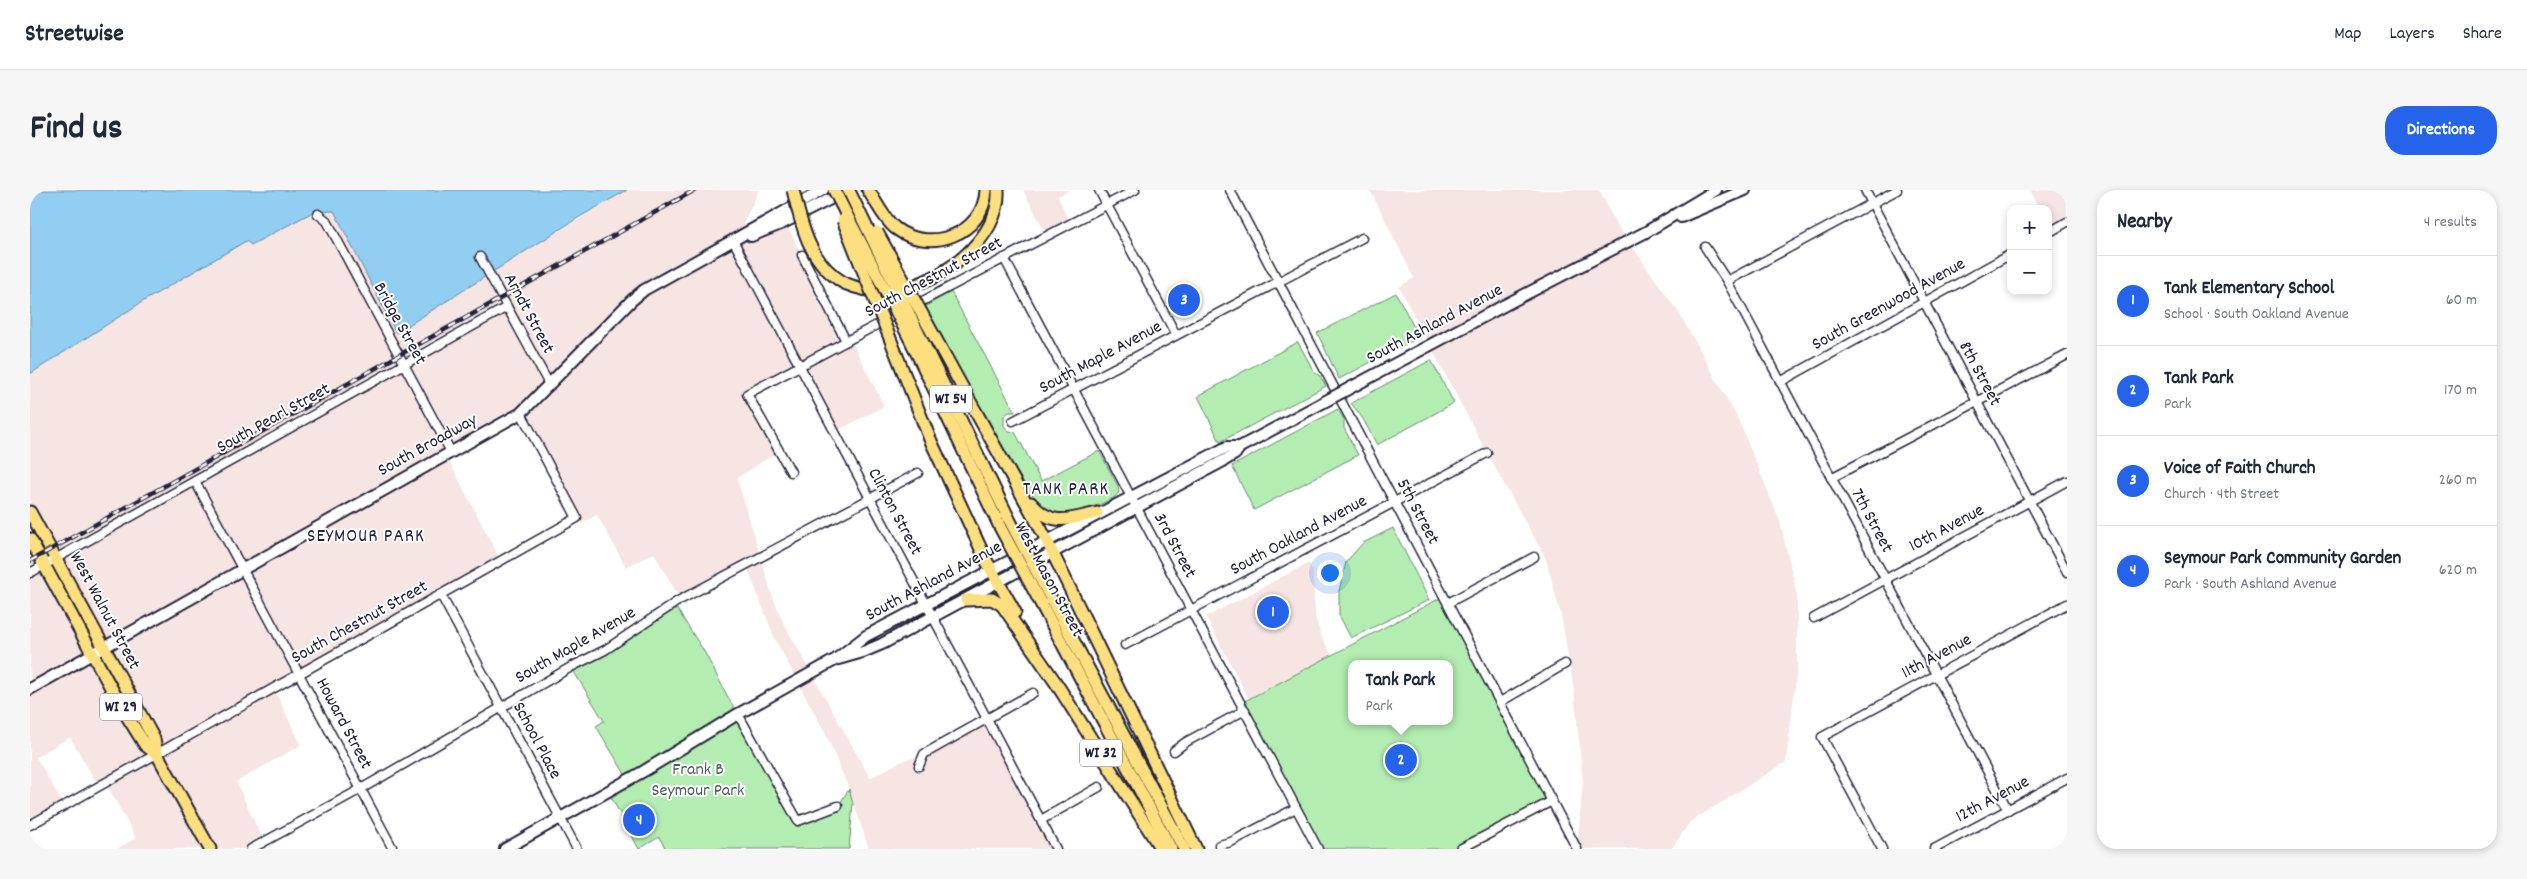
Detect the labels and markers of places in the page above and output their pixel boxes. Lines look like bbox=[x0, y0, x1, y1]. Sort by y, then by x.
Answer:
pin: 3 bbox=[1168, 281, 1200, 319]
pin: 1 bbox=[1257, 593, 1289, 631]
pin: 2 bbox=[1385, 741, 1417, 779]
pin: 4 bbox=[623, 801, 655, 839]

